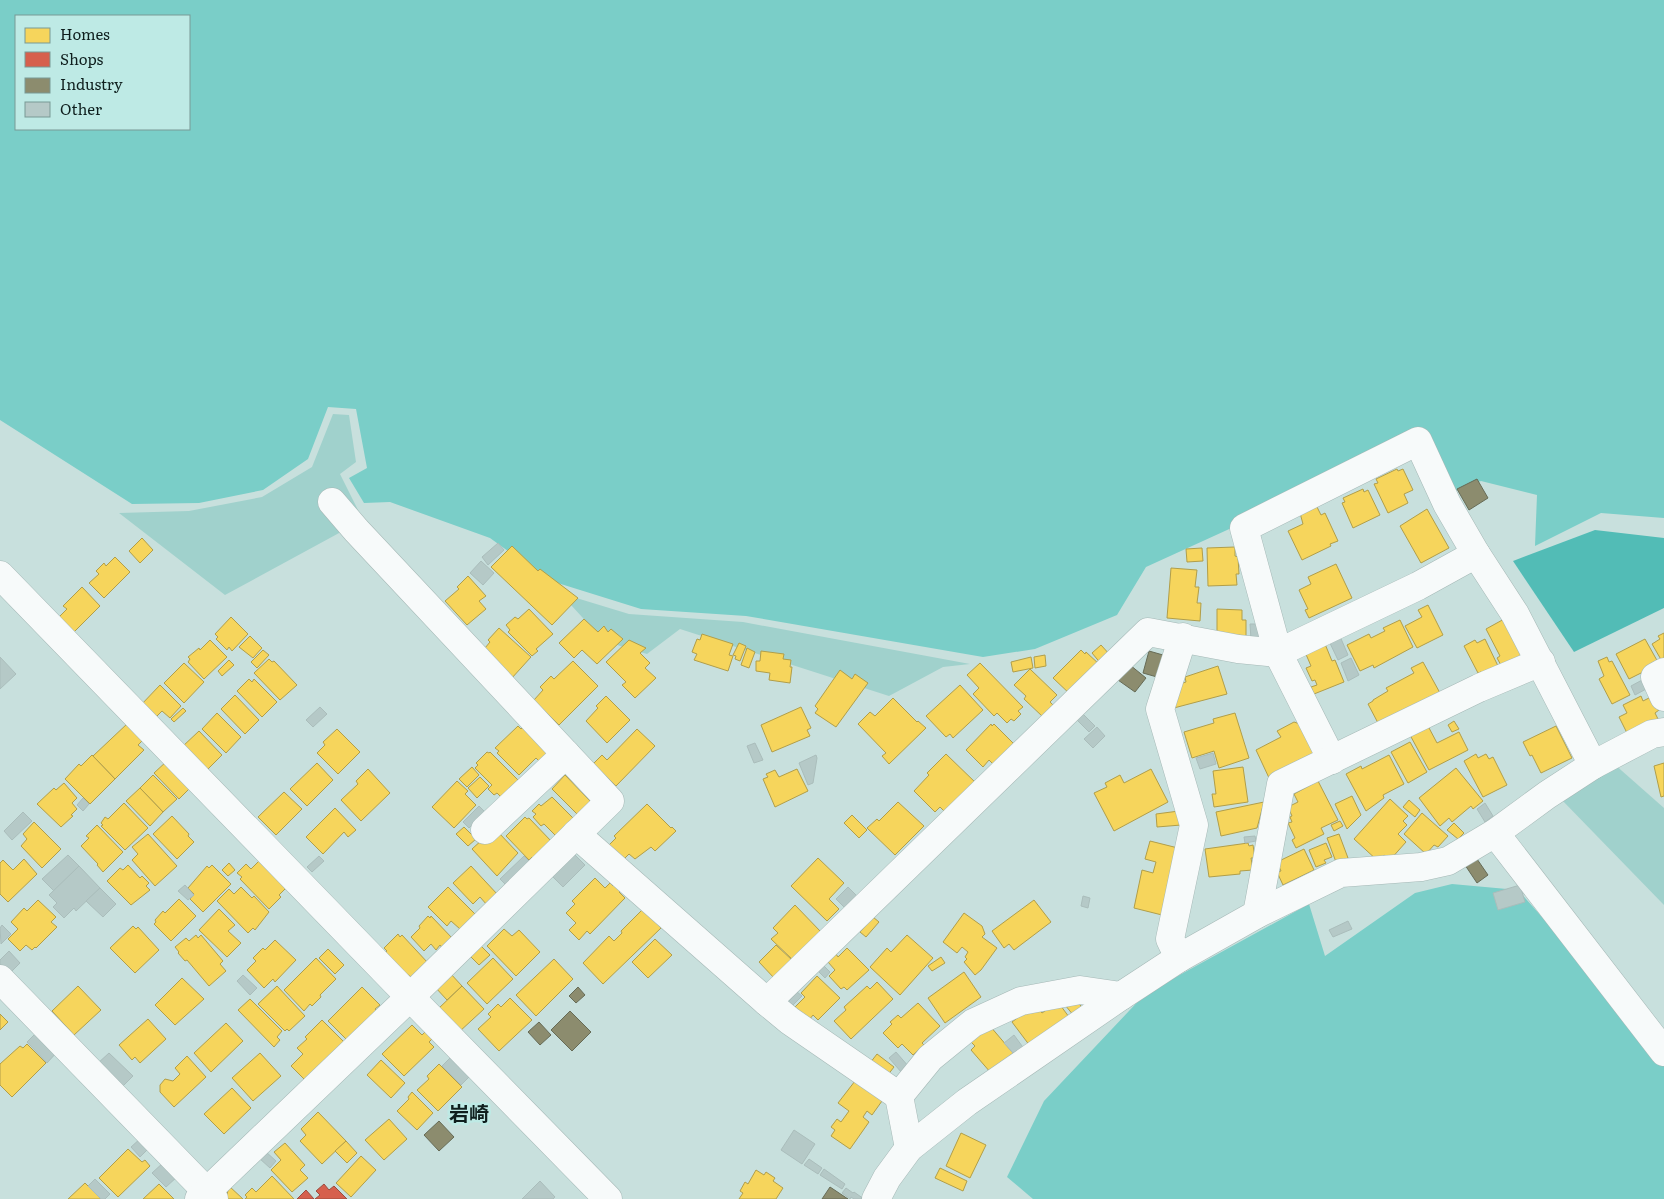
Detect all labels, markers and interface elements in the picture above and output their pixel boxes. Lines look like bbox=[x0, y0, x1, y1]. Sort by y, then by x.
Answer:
legend bbox=[15, 15, 190, 130]
text: Homes bbox=[60, 22, 110, 45]
text: Shops bbox=[60, 47, 103, 70]
text: Industry bbox=[60, 72, 123, 95]
text: Other bbox=[60, 97, 102, 120]
district label: 岩崎 bbox=[449, 1097, 489, 1127]

